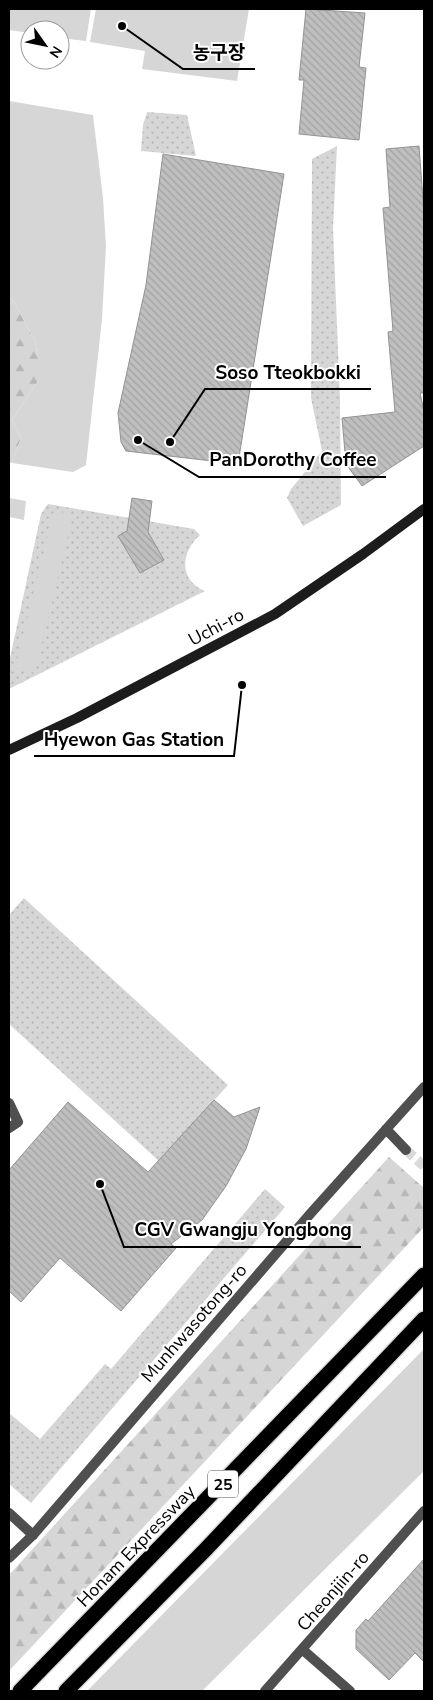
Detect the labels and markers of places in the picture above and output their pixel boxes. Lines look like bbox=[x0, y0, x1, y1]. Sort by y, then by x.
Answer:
callout: 농구장 bbox=[183, 35, 255, 69]
callout: Soso Tteokbokki bbox=[205, 355, 371, 389]
callout: PanDorothy Coffee bbox=[199, 443, 386, 477]
callout: Hyewon Gas Station bbox=[34, 722, 234, 756]
callout: CGV Gwangju Yongbong bbox=[124, 1213, 361, 1247]

